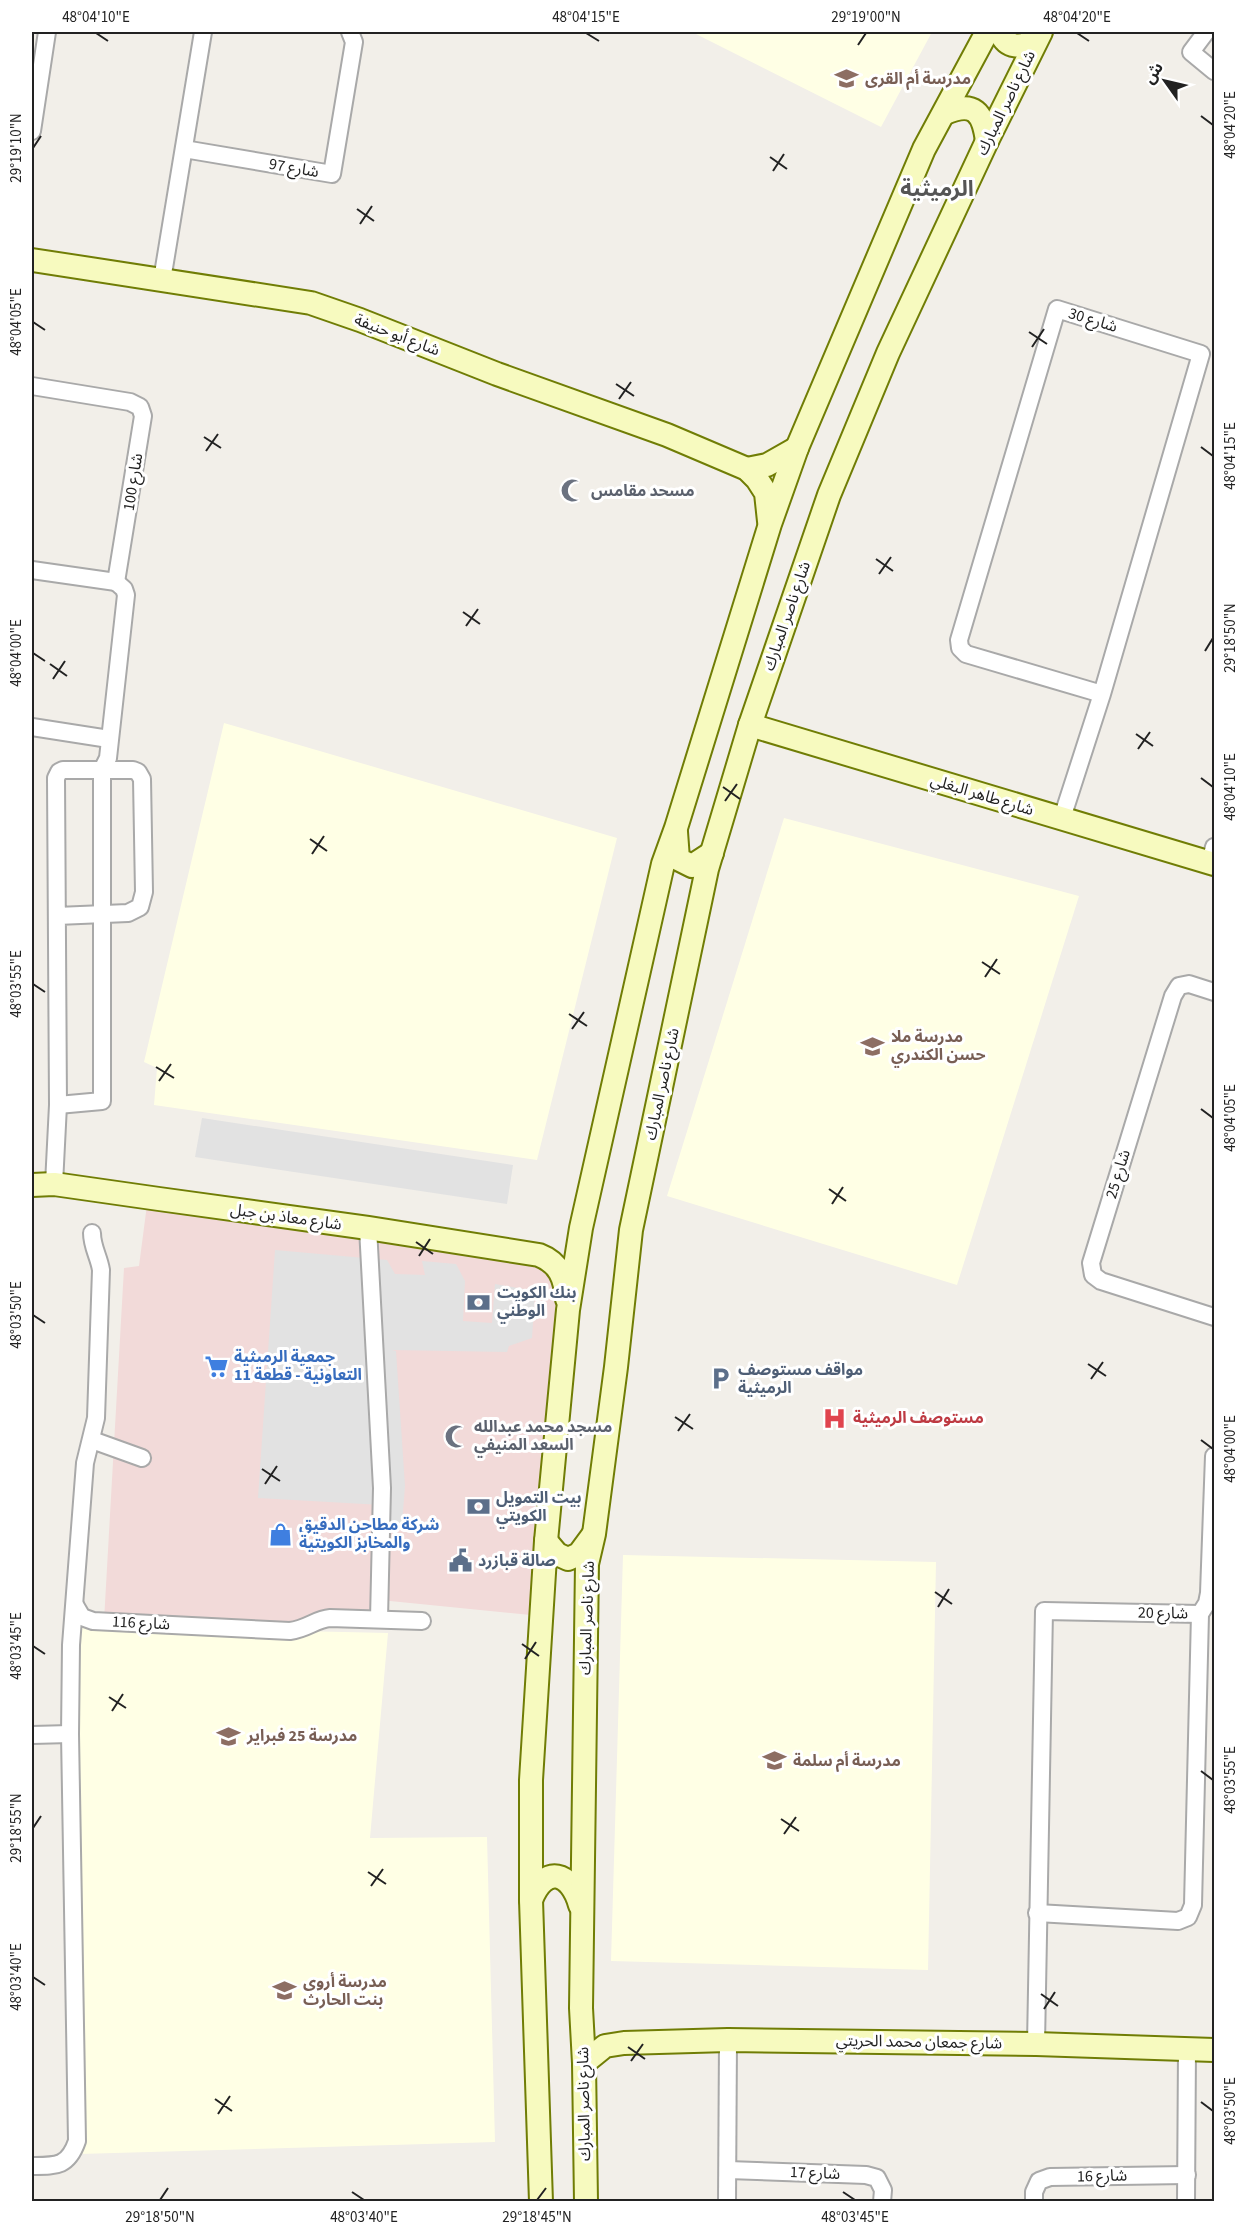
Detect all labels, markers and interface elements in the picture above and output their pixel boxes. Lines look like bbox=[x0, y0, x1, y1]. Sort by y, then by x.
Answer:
text: 48°04'10"E bbox=[62, 7, 130, 28]
text: 48°04'15"E bbox=[552, 7, 620, 28]
text: 29°19'00"N bbox=[831, 7, 901, 28]
text: 48°04'20"E bbox=[1043, 7, 1111, 28]
street label: شارع ناصر المبارك bbox=[971, 47, 1042, 160]
north arrow bbox=[1135, 51, 1195, 111]
text: ش bbox=[1138, 58, 1169, 88]
school or university icon: مدرسة أم القرى bbox=[834, 66, 860, 92]
place label: مدرسة أم القرى bbox=[865, 68, 971, 90]
text: 48°04'20"E bbox=[1220, 91, 1241, 159]
text: 29°19'10"N bbox=[6, 113, 27, 183]
street label: شارع 97 bbox=[267, 153, 321, 184]
district label: الرميثية bbox=[900, 173, 974, 205]
text: 48°04'05"E bbox=[6, 288, 27, 356]
street label: شارع 30 bbox=[1065, 302, 1120, 339]
street label: شارع أبو حنيفة bbox=[351, 309, 443, 362]
text: 48°04'15"E bbox=[1220, 422, 1241, 490]
street label: شارع 100 bbox=[118, 452, 149, 513]
mosque icon: مسحد مقامس bbox=[560, 478, 586, 504]
place label: مسحد مقامس bbox=[591, 480, 695, 502]
street label: شارع ناصر المبارك bbox=[758, 558, 817, 674]
text: 29°18'50"N bbox=[1220, 603, 1241, 673]
text: 48°04'00"E bbox=[6, 619, 27, 687]
text: 48°04'10"E bbox=[1220, 753, 1241, 821]
street label: شارع طاهر البغلي bbox=[927, 769, 1036, 822]
text: 48°03'55"E bbox=[6, 950, 27, 1018]
street label: شارع ناصر المبارك bbox=[639, 1026, 686, 1142]
place label: مدرسة ملا حسن الكندري bbox=[891, 1026, 986, 1068]
school or university icon: مدرسة ملا حسن الكندري bbox=[860, 1033, 886, 1059]
text: 48°04'05"E bbox=[1220, 1084, 1241, 1152]
street label: شارع 25 bbox=[1100, 1147, 1137, 1202]
street label: شارع معاذ بن جبل bbox=[229, 1198, 343, 1237]
text: 48°03'50"E bbox=[6, 1281, 27, 1349]
place label: بنك الكويت الوطني bbox=[497, 1282, 577, 1324]
bank icon: بنك الكويت الوطني bbox=[466, 1289, 492, 1315]
place label: جمعية الرميثية التعاونية - قطعة 11 bbox=[234, 1346, 362, 1386]
supermarket icon: جمعية الرميثية التعاونية - قطعة 11 bbox=[203, 1353, 229, 1379]
place label: مواقف مستوصف الرميثية bbox=[738, 1359, 863, 1399]
parking icon: مواقف مستوصف الرميثية bbox=[707, 1366, 733, 1392]
hospital icon: مستوصف الرميثية bbox=[822, 1405, 848, 1431]
place label: مستوصف الرميثية bbox=[853, 1407, 984, 1429]
text: 48°04'00"E bbox=[1220, 1415, 1241, 1483]
place label: مسجد محمد عبدالله السعد المنيفي bbox=[474, 1416, 612, 1458]
mosque icon: مسجد محمد عبدالله السعد المنيفي bbox=[443, 1423, 469, 1449]
place label: بيت التمويل الكويتي bbox=[496, 1487, 582, 1529]
bank icon: بيت التمويل الكويتي bbox=[465, 1494, 491, 1520]
place label: شركة مطاحن الدقيق والمخابز الكويتية bbox=[299, 1514, 439, 1554]
shop icon: شركة مطاحن الدقيق والمخابز الكويتية bbox=[268, 1521, 294, 1547]
public building icon: صالة قبازرد bbox=[447, 1548, 473, 1574]
place label: صالة قبازرد bbox=[478, 1550, 556, 1572]
street label: شارع ناصر المبارك bbox=[574, 1561, 601, 1676]
street label: شارع 20 bbox=[1138, 1602, 1188, 1625]
street label: شارع 116 bbox=[111, 1610, 171, 1637]
text: 48°03'45"E bbox=[6, 1612, 27, 1680]
school or university icon: مدرسة 25 فبراير bbox=[216, 1723, 242, 1749]
place label: مدرسة 25 فبراير bbox=[246, 1725, 357, 1747]
text: 48°03'55"E bbox=[1220, 1746, 1241, 1814]
school or university icon: مدرسة أم سلمة bbox=[762, 1748, 788, 1774]
place label: مدرسة أم سلمة bbox=[793, 1750, 901, 1772]
text: 29°18'55"N bbox=[6, 1793, 27, 1863]
text: 48°03'40"E bbox=[6, 1943, 27, 2011]
place label: مدرسة أروى بنت الحارث bbox=[303, 1971, 387, 2011]
school or university icon: مدرسة أروى بنت الحارث bbox=[272, 1978, 298, 2004]
street label: شارع جمعان محمد الحريتي bbox=[836, 2030, 1002, 2055]
street label: شارع ناصر المبارك bbox=[572, 2047, 597, 2161]
text: 48°03'50"E bbox=[1220, 2077, 1241, 2145]
street label: شارع 17 bbox=[789, 2161, 841, 2186]
street label: شارع 16 bbox=[1077, 2165, 1127, 2188]
text: 29°18'50"N bbox=[125, 2207, 195, 2228]
text: 48°03'40"E bbox=[330, 2207, 398, 2228]
text: 29°18'45"N bbox=[502, 2207, 572, 2228]
text: 48°03'45"E bbox=[821, 2207, 889, 2228]

